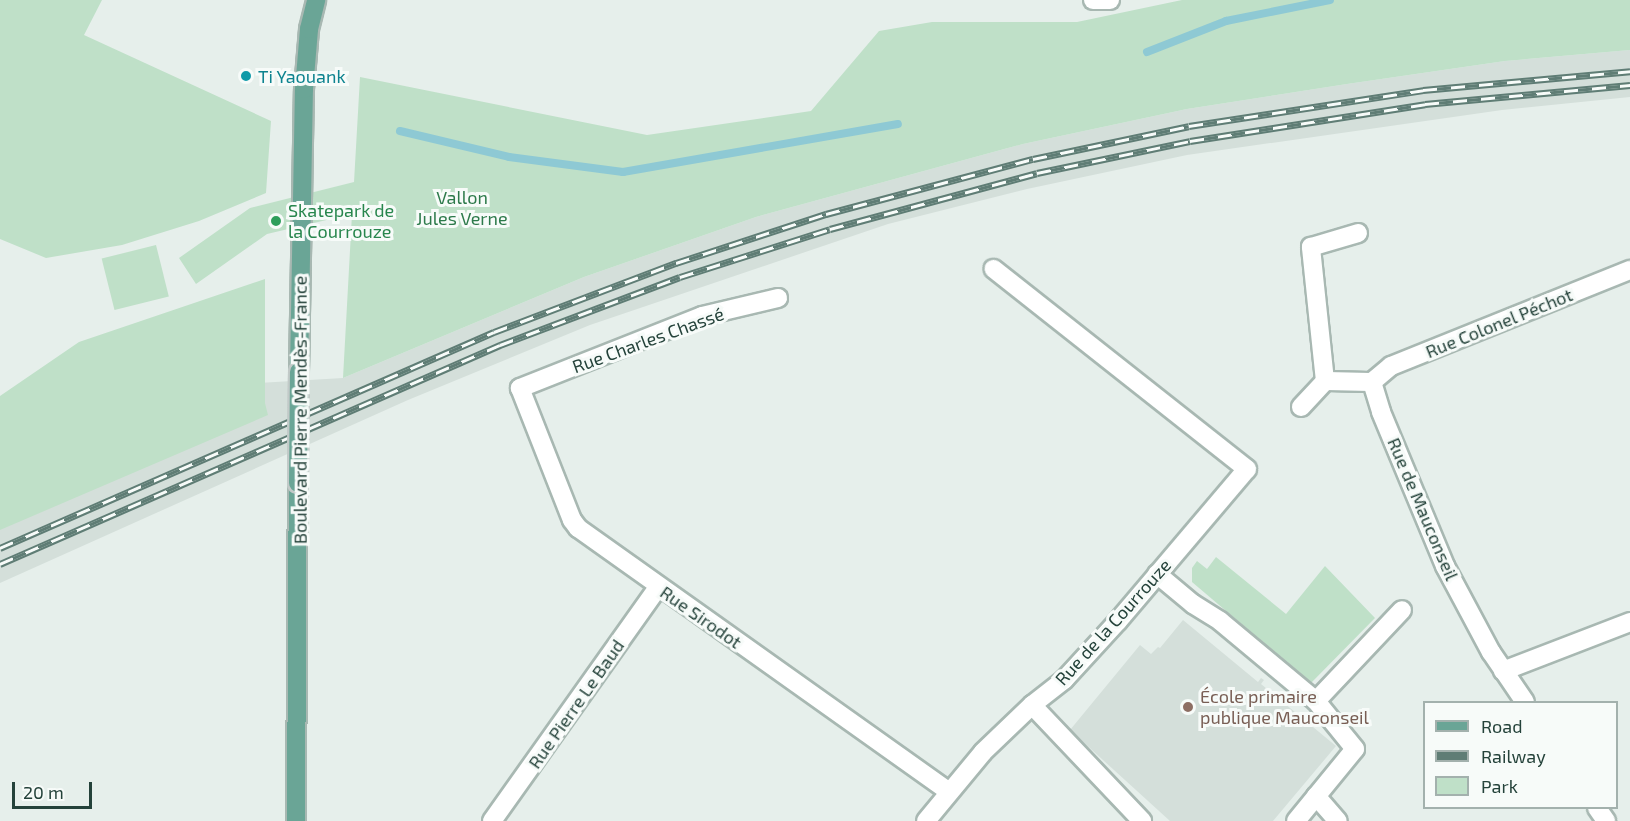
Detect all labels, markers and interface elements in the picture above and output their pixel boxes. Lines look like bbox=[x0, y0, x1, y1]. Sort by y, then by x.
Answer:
place label: Ti Yaouank bbox=[258, 65, 346, 87]
marker: Ti Yaouank bbox=[239, 69, 253, 83]
park label: Vallon Jules Verne bbox=[416, 187, 508, 230]
place label: Skatepark de la Courrouze bbox=[288, 200, 394, 242]
marker: Skatepark de la Courrouze bbox=[269, 214, 283, 228]
street label: Boulevard Pierre Mendès-France bbox=[289, 276, 311, 544]
street label: Rue Colonel Péchot bbox=[1422, 284, 1576, 362]
street label: Rue Charles Chassé bbox=[569, 303, 727, 377]
street label: Rue de Mauconseil bbox=[1383, 434, 1463, 584]
street label: Rue de la Courrouze bbox=[1051, 554, 1175, 690]
street label: Rue Sirodot bbox=[656, 581, 746, 653]
street label: Rue Pierre Le Baud bbox=[524, 635, 628, 773]
place label: École primaire publique Mauconseil bbox=[1200, 686, 1369, 728]
marker: École primaire publique Mauconseil bbox=[1181, 700, 1195, 714]
legend bbox=[1423, 701, 1618, 809]
text: Road bbox=[1481, 715, 1522, 737]
text: Railway bbox=[1481, 745, 1546, 767]
scale bar bbox=[15, 770, 94, 808]
text: Park bbox=[1481, 775, 1518, 797]
text: 20 m bbox=[23, 781, 64, 803]

